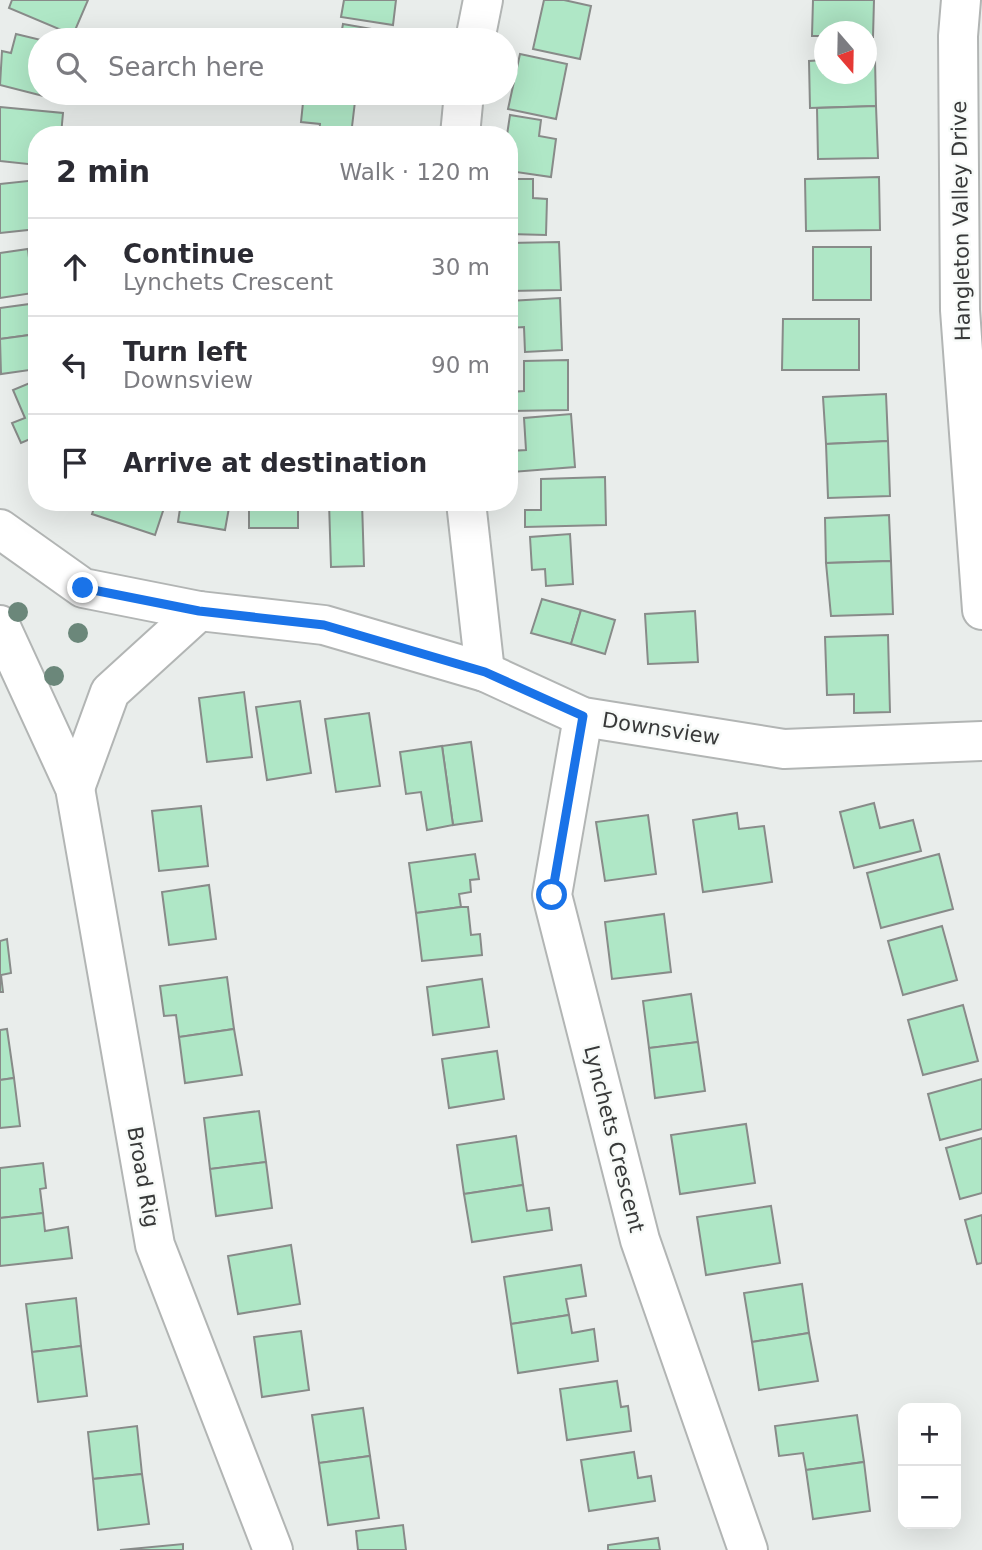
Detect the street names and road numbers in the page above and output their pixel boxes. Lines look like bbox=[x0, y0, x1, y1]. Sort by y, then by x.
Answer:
street label: Hangleton Valley Drive bbox=[947, 101, 975, 341]
street label: Downsview bbox=[600, 708, 722, 750]
street label: Lynchets Crescent bbox=[579, 1043, 649, 1235]
street label: Broad Rig bbox=[122, 1125, 164, 1229]

